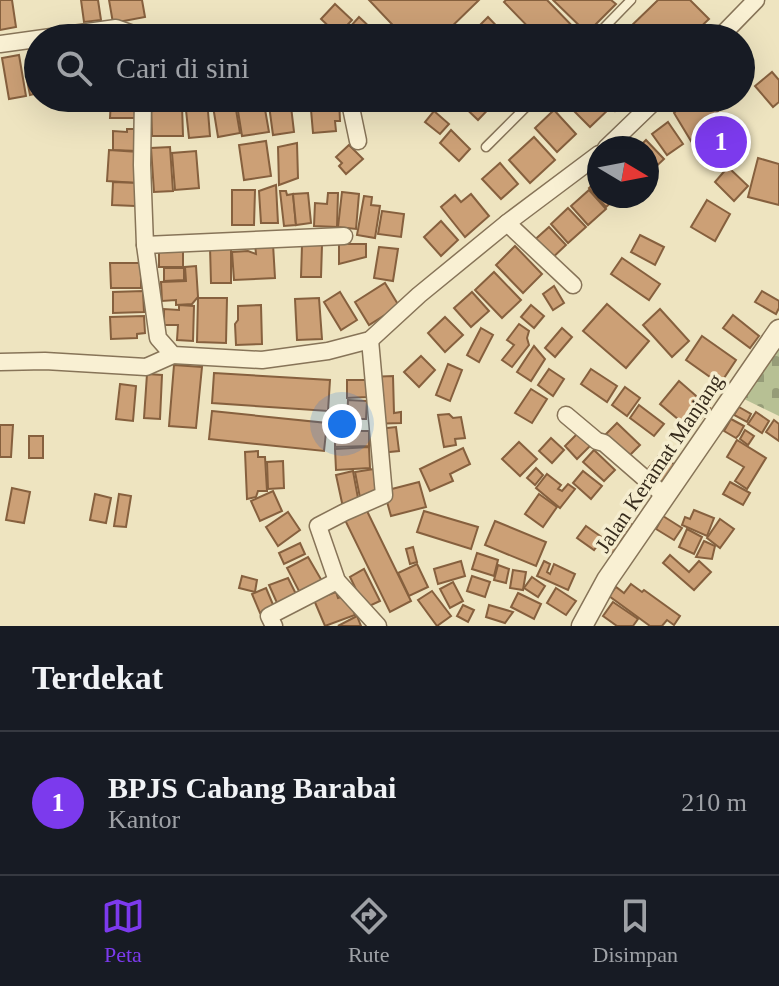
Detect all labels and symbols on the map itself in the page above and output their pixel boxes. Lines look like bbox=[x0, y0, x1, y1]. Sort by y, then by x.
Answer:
pin: 1 bbox=[695, 112, 747, 172]
north arrow bbox=[587, 136, 659, 208]
street label: Jalan Keramat Manjang bbox=[590, 369, 728, 557]
your location bbox=[322, 404, 362, 444]

